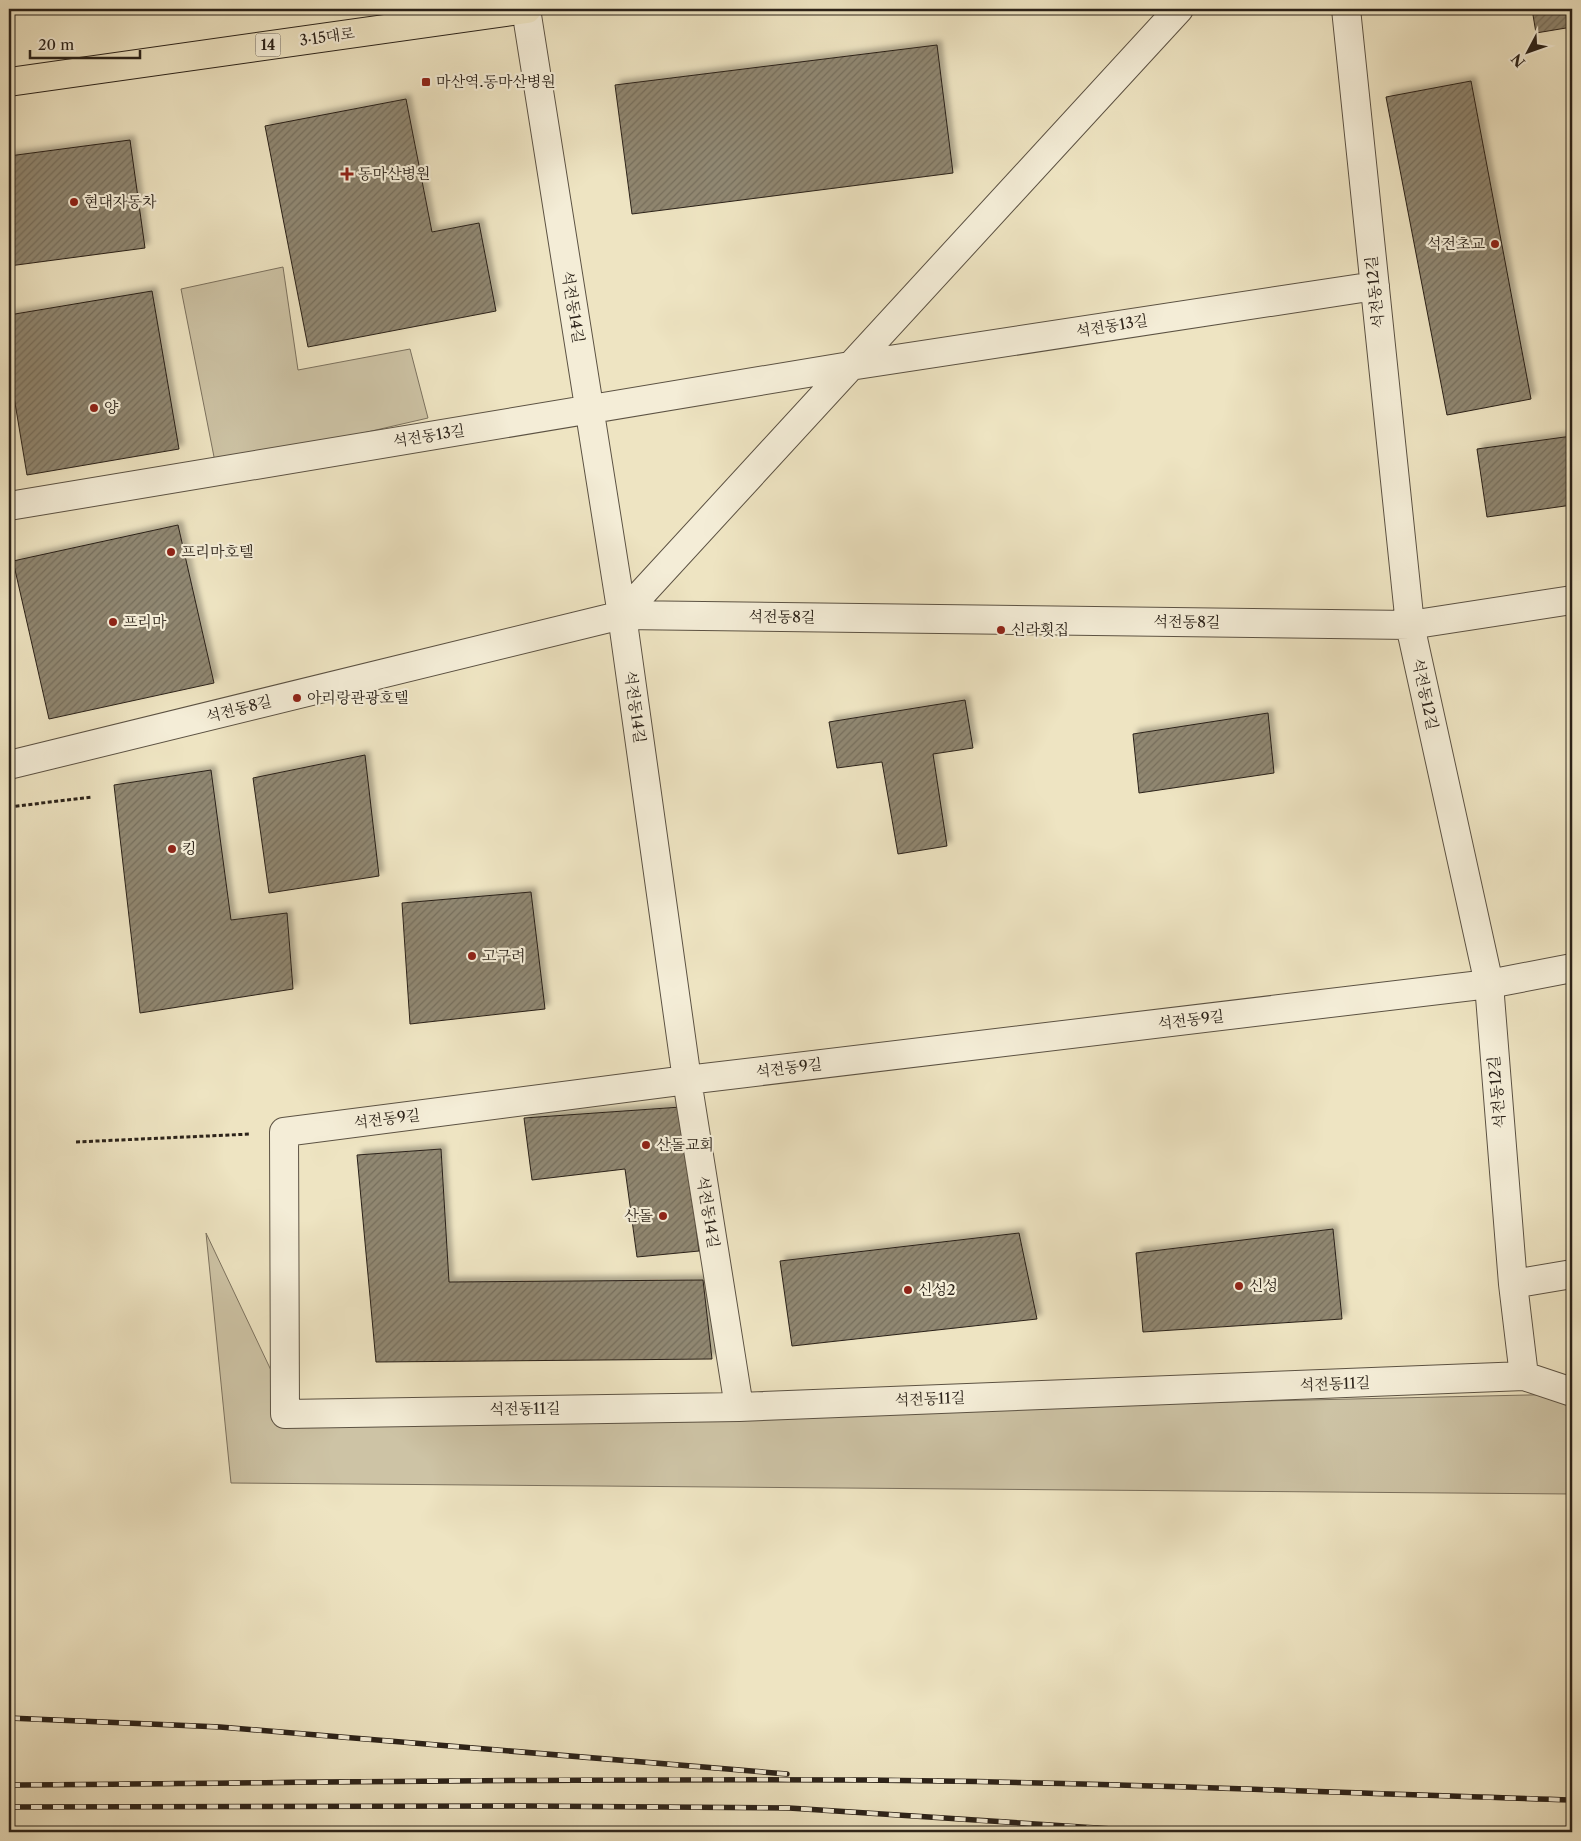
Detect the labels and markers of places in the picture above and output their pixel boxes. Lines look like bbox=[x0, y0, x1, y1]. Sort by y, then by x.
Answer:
place label: 마산역.동마산병원 bbox=[436, 72, 556, 91]
marker: 마산역.동마산병원 bbox=[420, 76, 432, 88]
place label: 동마산병원 bbox=[358, 164, 430, 183]
marker: 동마산병원 bbox=[340, 167, 354, 181]
place label: 현대자동차 bbox=[84, 192, 157, 211]
marker: 현대자동차 bbox=[68, 196, 80, 208]
place label: 석전초교 bbox=[1427, 234, 1486, 253]
marker: 석전초교 bbox=[1489, 238, 1501, 250]
place label: 양 bbox=[104, 398, 119, 417]
marker: 양 bbox=[88, 402, 100, 414]
place label: 프리마호텔 bbox=[181, 542, 253, 561]
marker: 프리마호텔 bbox=[165, 546, 177, 558]
place label: 프리마 bbox=[123, 612, 167, 631]
marker: 프리마 bbox=[107, 616, 119, 628]
place label: 신라횟집 bbox=[1011, 620, 1069, 639]
marker: 신라횟집 bbox=[995, 624, 1007, 636]
place label: 아리랑관광호텔 bbox=[307, 688, 408, 707]
marker: 아리랑관광호텔 bbox=[291, 692, 303, 704]
place label: 킹 bbox=[182, 839, 197, 858]
marker: 킹 bbox=[166, 843, 178, 855]
place label: 고구려 bbox=[482, 946, 525, 965]
marker: 고구려 bbox=[466, 950, 478, 962]
place label: 산돌교회 bbox=[656, 1135, 714, 1154]
marker: 산돌교회 bbox=[640, 1139, 652, 1151]
place label: 산돌 bbox=[624, 1206, 654, 1225]
marker: 산돌 bbox=[657, 1210, 669, 1222]
place label: 신성 bbox=[1249, 1276, 1278, 1295]
place label: 신성2 bbox=[918, 1280, 956, 1299]
marker: 신성 bbox=[1233, 1280, 1245, 1292]
marker: 신성2 bbox=[902, 1284, 914, 1296]

